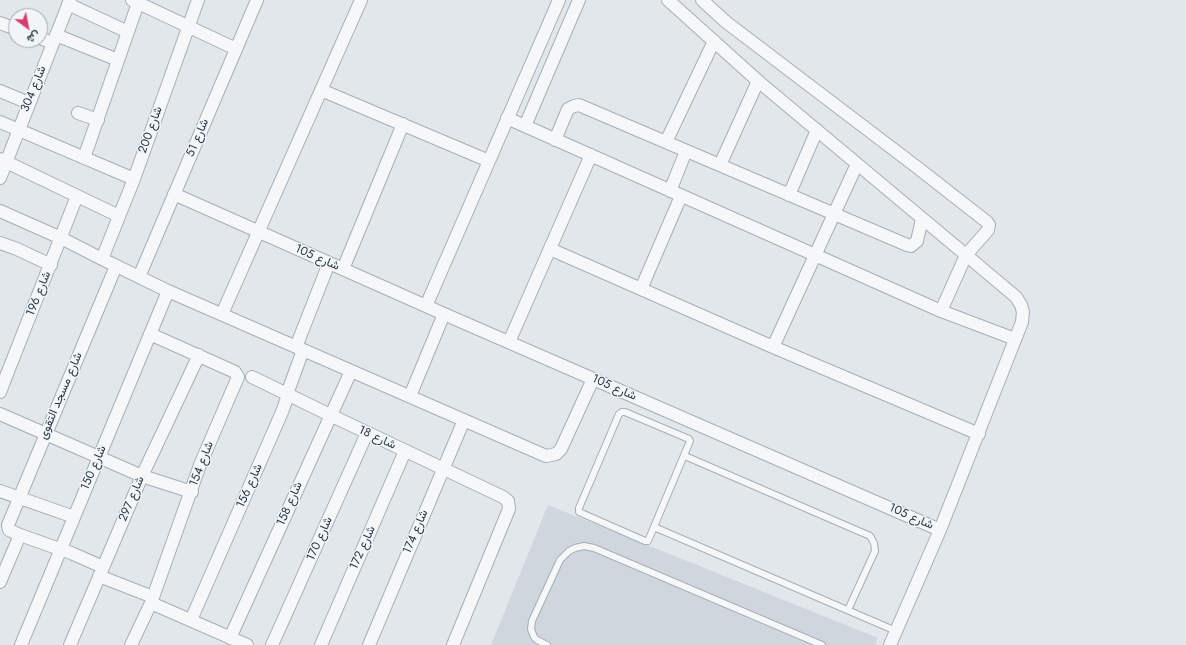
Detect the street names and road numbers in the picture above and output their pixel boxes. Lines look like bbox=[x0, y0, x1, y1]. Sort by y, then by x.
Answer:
street label: شارع 304 bbox=[18, 64, 50, 114]
street label: شارع 200 bbox=[136, 105, 166, 155]
street label: شارع 51 bbox=[184, 117, 212, 159]
street label: شارع 105 bbox=[293, 242, 341, 274]
street label: شارع 196 bbox=[24, 270, 54, 318]
street label: شارع مسجد التقوى bbox=[36, 350, 86, 442]
street label: شارع 105 bbox=[590, 372, 638, 404]
street label: شارع 18 bbox=[356, 423, 398, 453]
street label: شارع 154 bbox=[187, 440, 217, 488]
street label: شارع 150 bbox=[78, 444, 110, 492]
street label: شارع 156 bbox=[234, 462, 266, 510]
street label: شارع 297 bbox=[116, 474, 148, 524]
street label: شارع 158 bbox=[274, 480, 306, 528]
street label: شارع 105 bbox=[887, 501, 935, 533]
street label: شارع 174 bbox=[400, 508, 432, 556]
street label: شارع 170 bbox=[304, 515, 336, 563]
street label: شارع 172 bbox=[347, 524, 379, 572]

